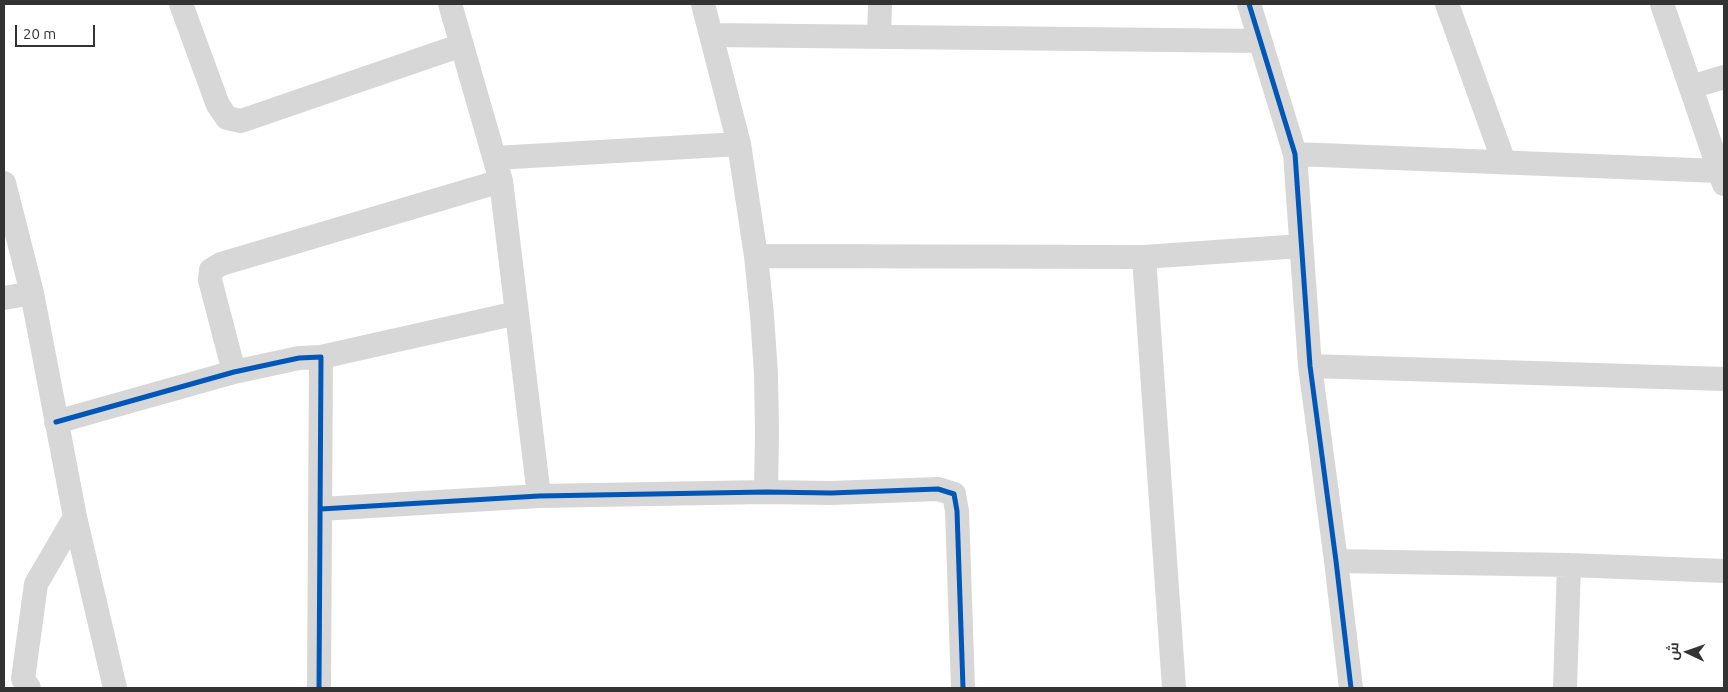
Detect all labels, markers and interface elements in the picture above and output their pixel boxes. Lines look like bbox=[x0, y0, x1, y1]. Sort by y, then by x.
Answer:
scale bar bbox=[18, 15, 98, 47]
text: 20 m bbox=[23, 25, 56, 42]
north arrow bbox=[1663, 627, 1713, 677]
text: ش bbox=[1665, 642, 1681, 661]

